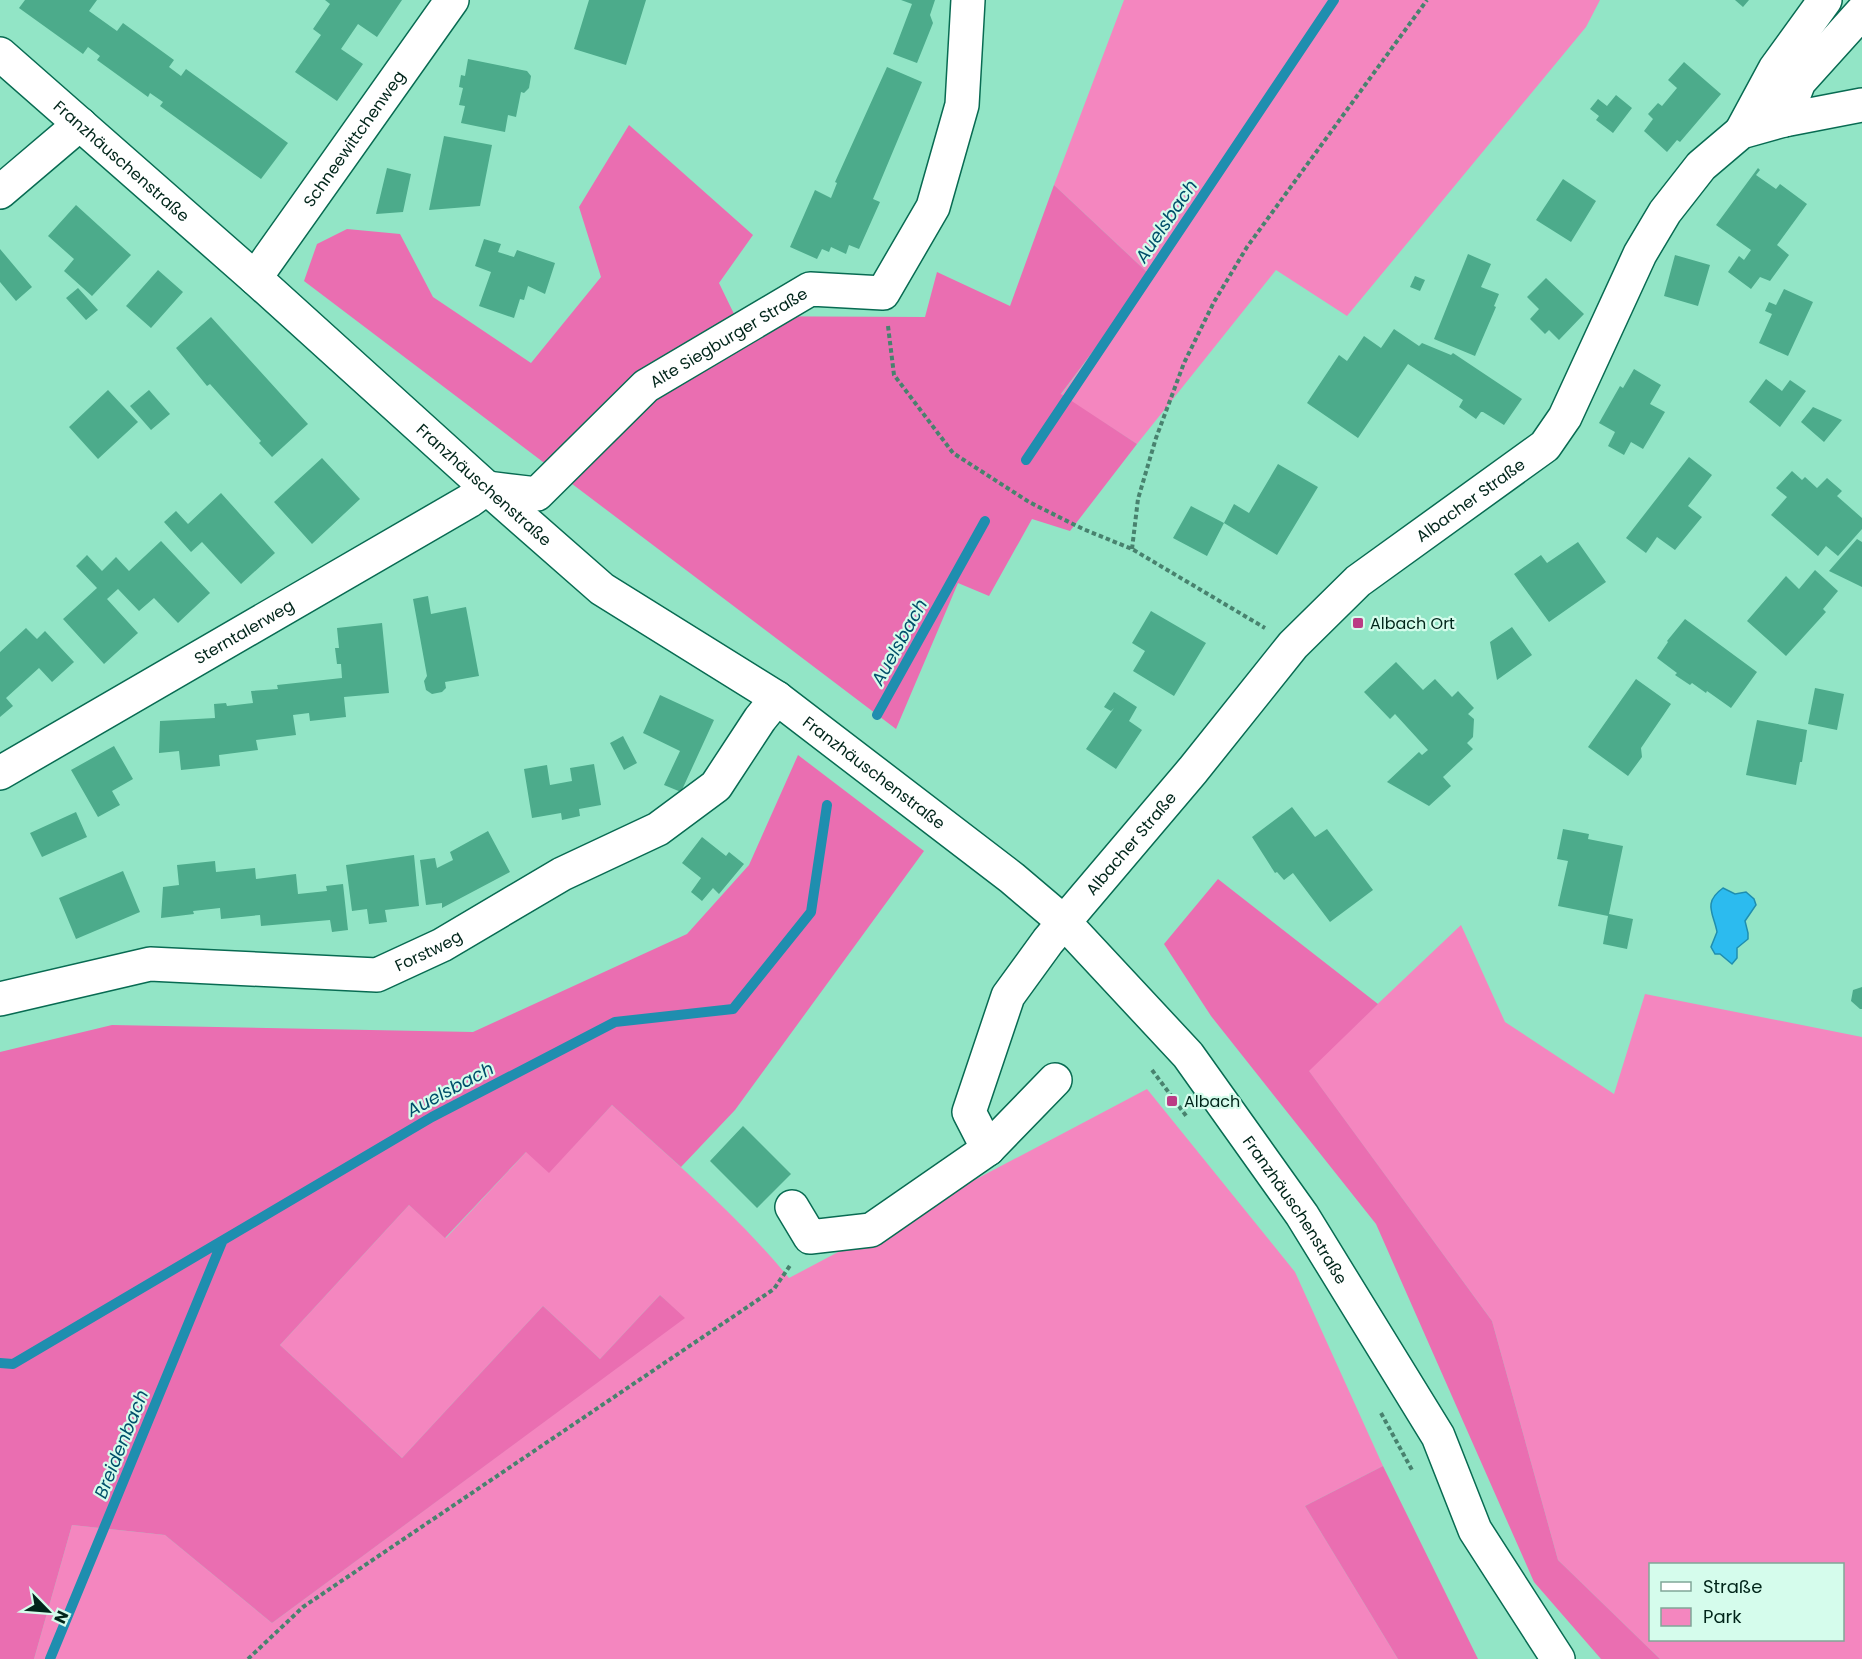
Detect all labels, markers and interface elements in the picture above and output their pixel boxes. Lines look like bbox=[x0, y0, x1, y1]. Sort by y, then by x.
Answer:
street label: Schneewittchenweg bbox=[298, 66, 410, 211]
street label: Franzhäuschenstraße bbox=[49, 95, 195, 227]
water label: Auelsbach bbox=[1128, 174, 1203, 268]
street label: Alte Siegburger Straße bbox=[645, 282, 812, 393]
street label: Franzhäuschenstraße bbox=[412, 418, 557, 551]
street label: Albacher Straße bbox=[1411, 453, 1530, 547]
street label: Sterntalerweg bbox=[190, 594, 298, 669]
water label: Auelsbach bbox=[864, 594, 933, 691]
place label: Albach Ort bbox=[1370, 612, 1455, 635]
marker: Albach Ort bbox=[1351, 616, 1365, 630]
street label: Franzhäuschenstraße bbox=[798, 710, 950, 835]
street label: Albacher Straße bbox=[1080, 787, 1181, 900]
street label: Forstweg bbox=[391, 924, 466, 977]
water label: Auelsbach bbox=[401, 1056, 498, 1123]
place label: Albach bbox=[1184, 1090, 1240, 1113]
marker: Albach bbox=[1165, 1094, 1179, 1108]
street label: Franzhäuschenstraße bbox=[1237, 1131, 1353, 1288]
water label: Breidenbach bbox=[88, 1386, 154, 1502]
legend bbox=[1649, 1563, 1844, 1641]
text: Straße bbox=[1703, 1574, 1762, 1599]
north arrow bbox=[18, 1581, 78, 1641]
text: Park bbox=[1703, 1604, 1742, 1629]
text: N bbox=[48, 1607, 74, 1627]

